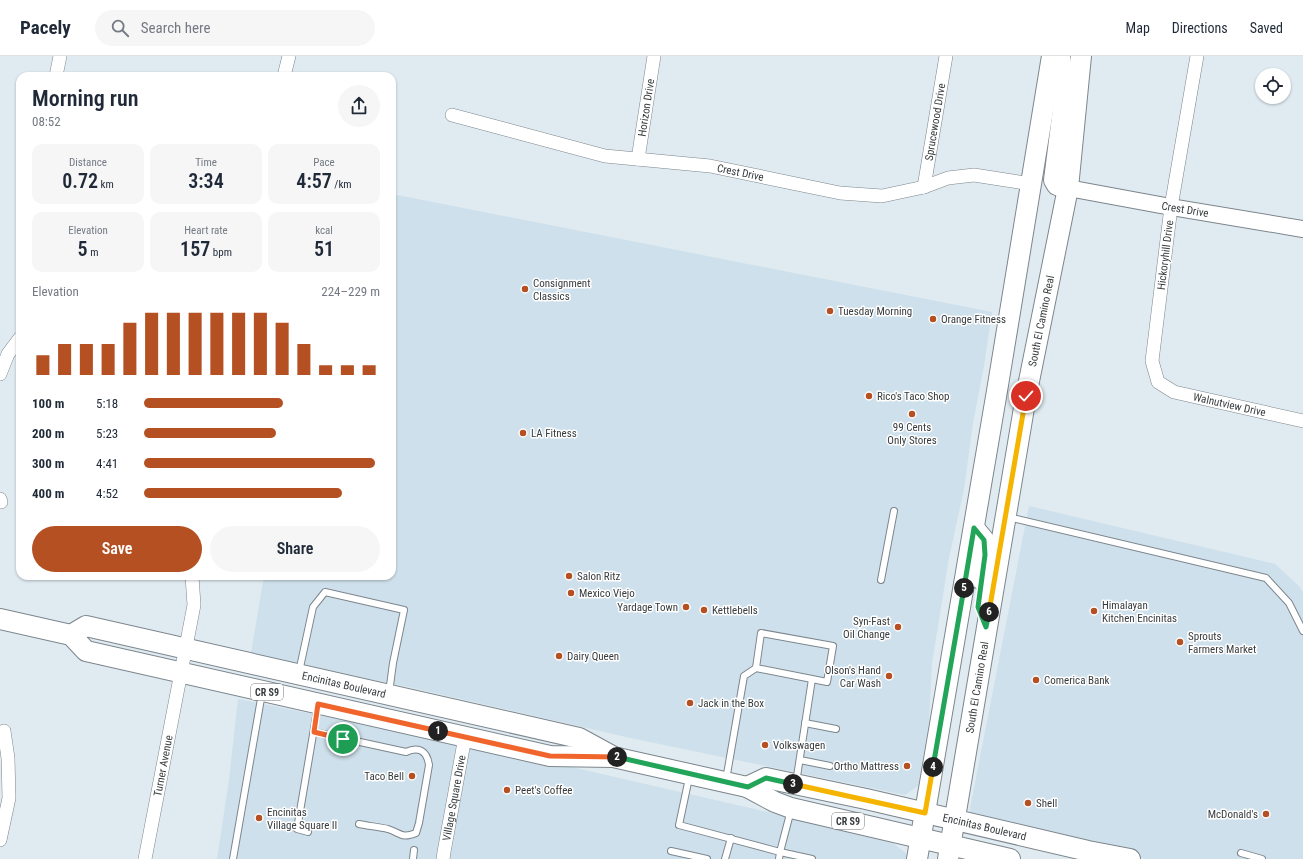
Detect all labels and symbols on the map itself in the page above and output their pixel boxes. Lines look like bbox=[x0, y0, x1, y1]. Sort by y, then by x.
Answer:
street label: Horizon Drive bbox=[636, 78, 657, 138]
street label: Sprucewood Drive bbox=[923, 82, 948, 162]
street label: Crest Drive bbox=[716, 162, 765, 184]
street label: Crest Drive bbox=[1160, 199, 1209, 220]
street label: Hickoryhill Drive bbox=[1155, 219, 1176, 291]
street label: South El Camino Real bbox=[1026, 274, 1057, 368]
place label: Consignment Classics bbox=[533, 277, 590, 303]
marker: Consignment Classics bbox=[520, 284, 530, 294]
place label: Tuesday Morning bbox=[838, 305, 912, 318]
marker: Tuesday Morning bbox=[825, 306, 835, 316]
place label: Orange Fitness bbox=[941, 313, 1006, 326]
marker: Orange Fitness bbox=[928, 314, 938, 324]
pin bbox=[1009, 379, 1043, 413]
place label: Rico's Taco Shop bbox=[877, 390, 950, 403]
marker: Rico's Taco Shop bbox=[864, 391, 874, 401]
street label: Walnutview Drive bbox=[1192, 391, 1267, 419]
marker: 99 Cents Only Stores bbox=[907, 409, 917, 419]
place label: 99 Cents Only Stores bbox=[887, 421, 937, 447]
place label: LA Fitness bbox=[531, 427, 577, 440]
marker: LA Fitness bbox=[518, 428, 528, 438]
place label: Salon Ritz bbox=[577, 570, 620, 583]
marker: Salon Ritz bbox=[564, 571, 574, 581]
pin: 5 bbox=[954, 578, 974, 598]
place label: Mexico Viejo bbox=[579, 587, 635, 600]
marker: Mexico Viejo bbox=[566, 588, 576, 598]
place label: Himalayan Kitchen Encinitas bbox=[1102, 599, 1177, 625]
place label: Yardage Town bbox=[617, 601, 678, 614]
marker: Yardage Town bbox=[681, 602, 691, 612]
pin: 6 bbox=[979, 602, 999, 622]
place label: Kettlebells bbox=[712, 604, 758, 617]
marker: Kettlebells bbox=[699, 605, 709, 615]
marker: Himalayan Kitchen Encinitas bbox=[1089, 606, 1099, 616]
place label: Syn-Fast Oil Change bbox=[843, 615, 890, 641]
marker: Syn-Fast Oil Change bbox=[893, 622, 903, 632]
place label: Sprouts Farmers Market bbox=[1188, 630, 1256, 656]
marker: Sprouts Farmers Market bbox=[1175, 637, 1185, 647]
street label: South El Camino Real bbox=[963, 641, 992, 734]
place label: Dairy Queen bbox=[567, 650, 619, 663]
marker: Dairy Queen bbox=[554, 651, 564, 661]
place label: Olson's Hand Car Wash bbox=[825, 664, 881, 690]
street label: Encinitas Boulevard bbox=[301, 669, 387, 701]
marker: Olson's Hand Car Wash bbox=[884, 671, 894, 681]
place label: Comerica Bank bbox=[1044, 674, 1110, 687]
marker: Comerica Bank bbox=[1031, 675, 1041, 685]
road number: CR S9 bbox=[251, 684, 283, 700]
place label: Jack in the Box bbox=[698, 697, 764, 710]
marker: Jack in the Box bbox=[685, 698, 695, 708]
pin: 1 bbox=[428, 721, 448, 741]
pin bbox=[326, 722, 360, 756]
street label: Turner Avenue bbox=[151, 734, 176, 797]
place label: Volkswagen bbox=[773, 739, 825, 752]
marker: Volkswagen bbox=[760, 740, 770, 750]
pin: 2 bbox=[607, 747, 627, 767]
street label: Village Square Drive bbox=[440, 754, 469, 842]
pin: 4 bbox=[923, 757, 943, 777]
place label: Ortho Mattress bbox=[834, 760, 899, 773]
marker: Ortho Mattress bbox=[902, 761, 912, 771]
place label: Taco Bell bbox=[364, 770, 404, 783]
marker: Taco Bell bbox=[407, 771, 417, 781]
pin: 3 bbox=[783, 774, 803, 794]
place label: Peet's Coffee bbox=[515, 784, 573, 797]
marker: Peet's Coffee bbox=[502, 785, 512, 795]
place label: Shell bbox=[1036, 797, 1057, 810]
marker: Shell bbox=[1023, 798, 1033, 808]
place label: Encinitas Village Square II bbox=[267, 806, 337, 832]
place label: McDonald's bbox=[1208, 808, 1258, 821]
marker: McDonald's bbox=[1261, 809, 1271, 819]
street label: Encinitas Boulevard bbox=[941, 811, 1028, 843]
marker: Encinitas Village Square II bbox=[254, 813, 264, 823]
road number: CR S9 bbox=[832, 813, 864, 829]

